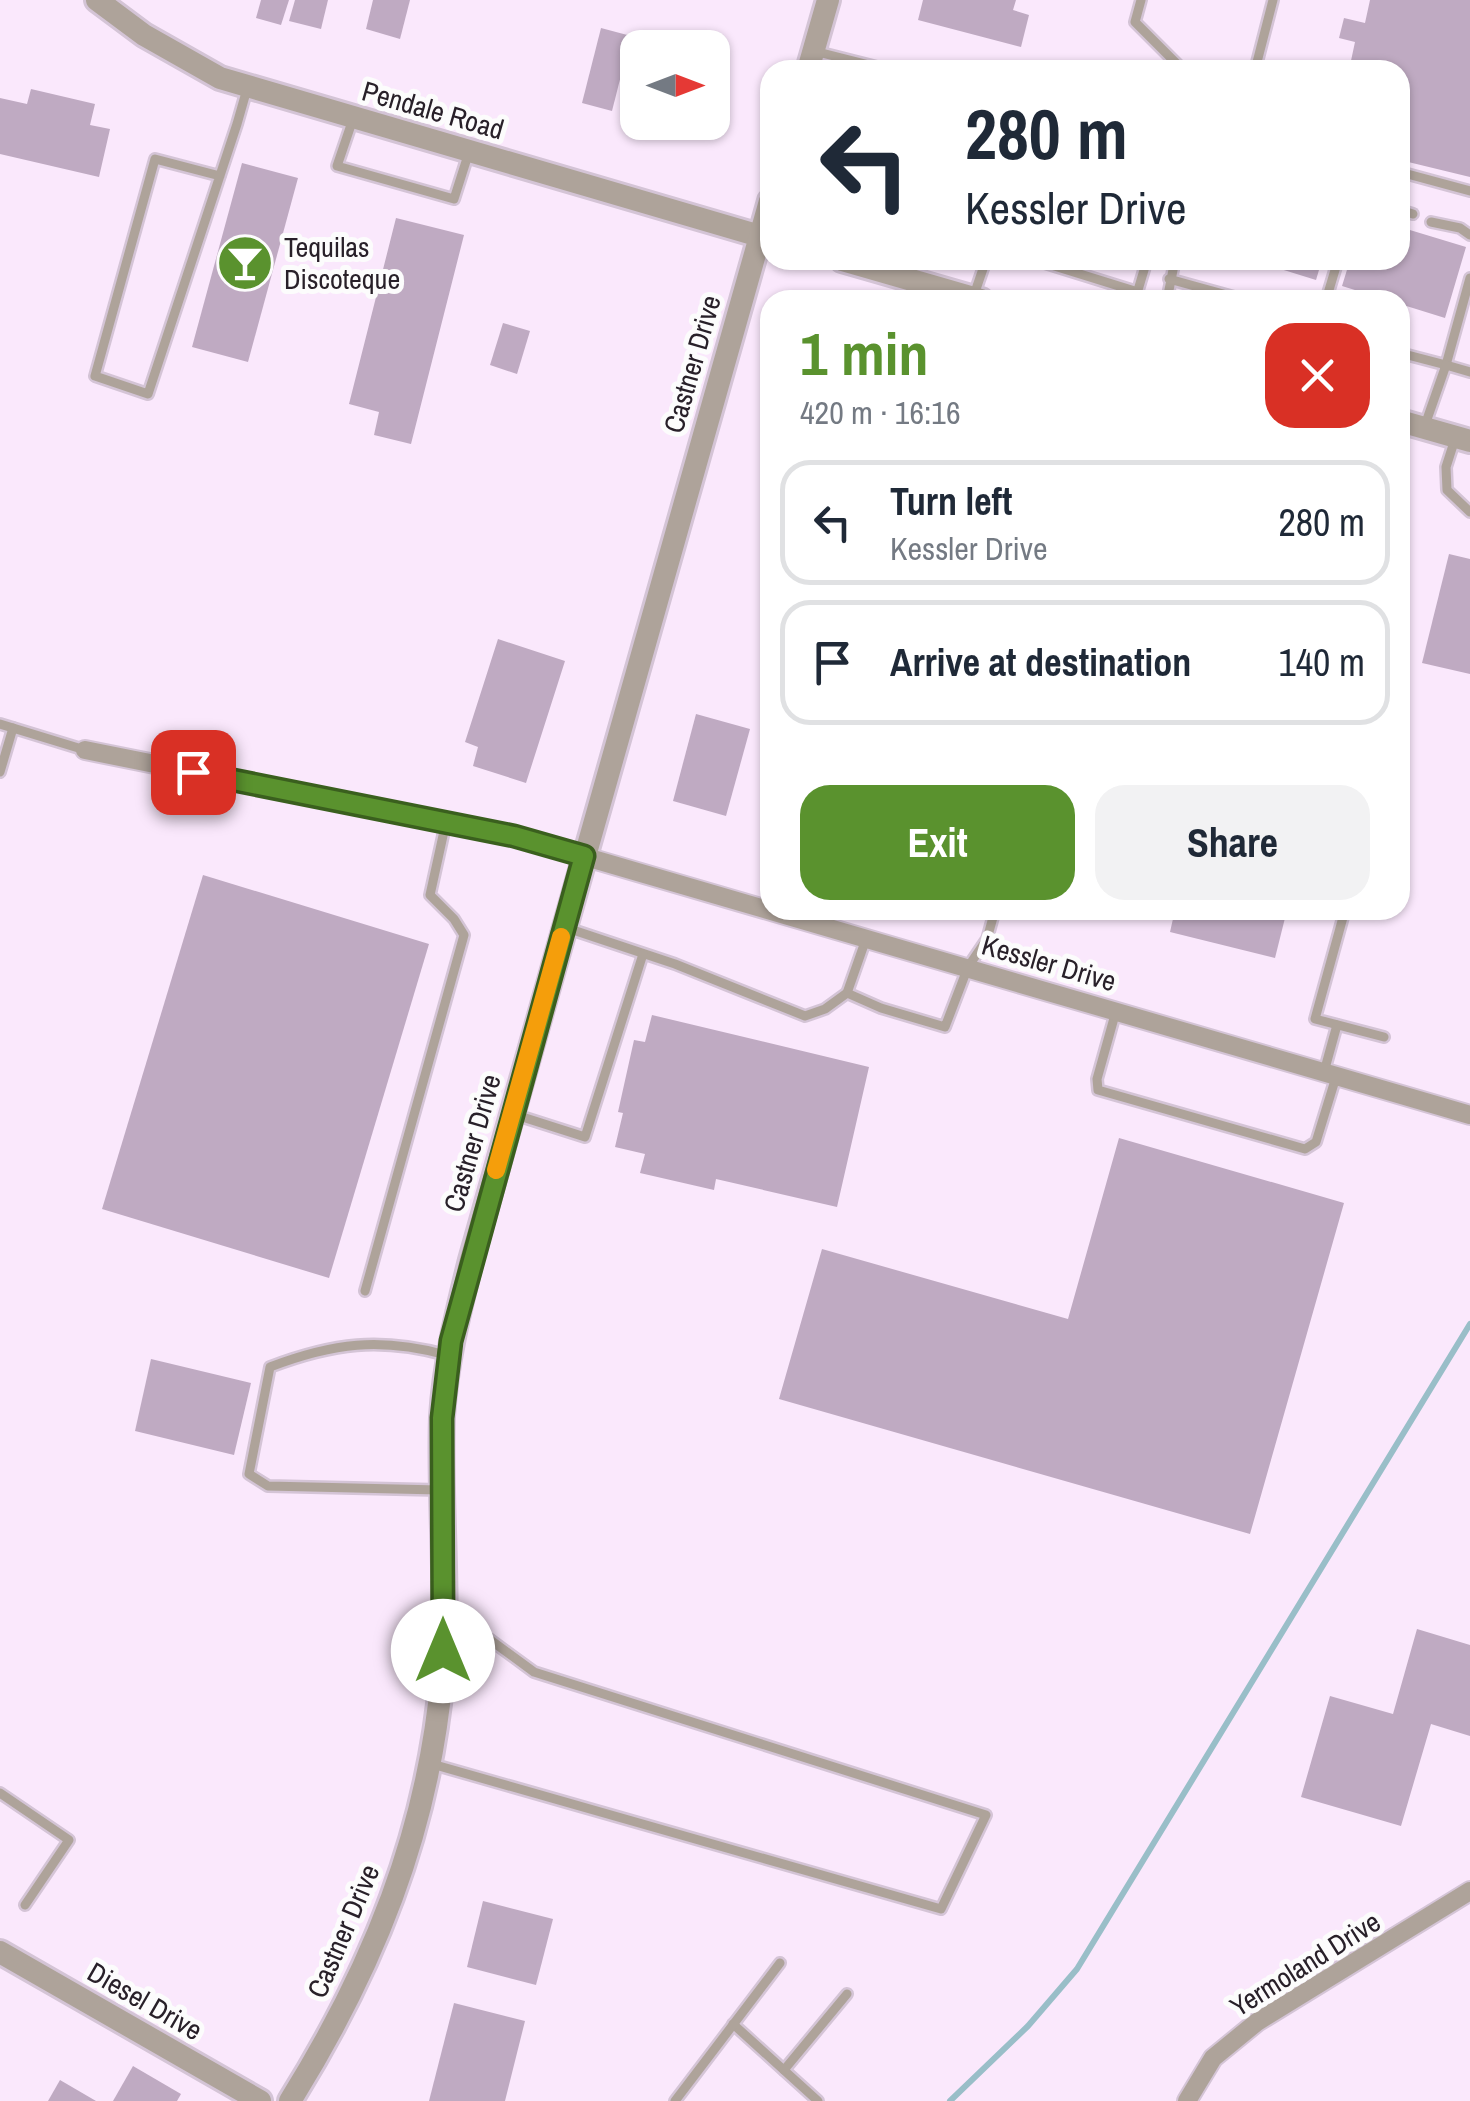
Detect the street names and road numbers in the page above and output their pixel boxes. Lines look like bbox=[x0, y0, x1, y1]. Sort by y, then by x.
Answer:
street label: Pendale Road bbox=[358, 72, 508, 148]
street label: Castner Drive bbox=[654, 291, 730, 437]
street label: Kessler Drive bbox=[978, 926, 1120, 1000]
street label: Castner Drive bbox=[434, 1070, 510, 1216]
street label: Castner Drive bbox=[298, 1858, 388, 2004]
street label: Yermoland Drive bbox=[1223, 1903, 1387, 2025]
street label: Diesel Drive bbox=[81, 1953, 209, 2049]

